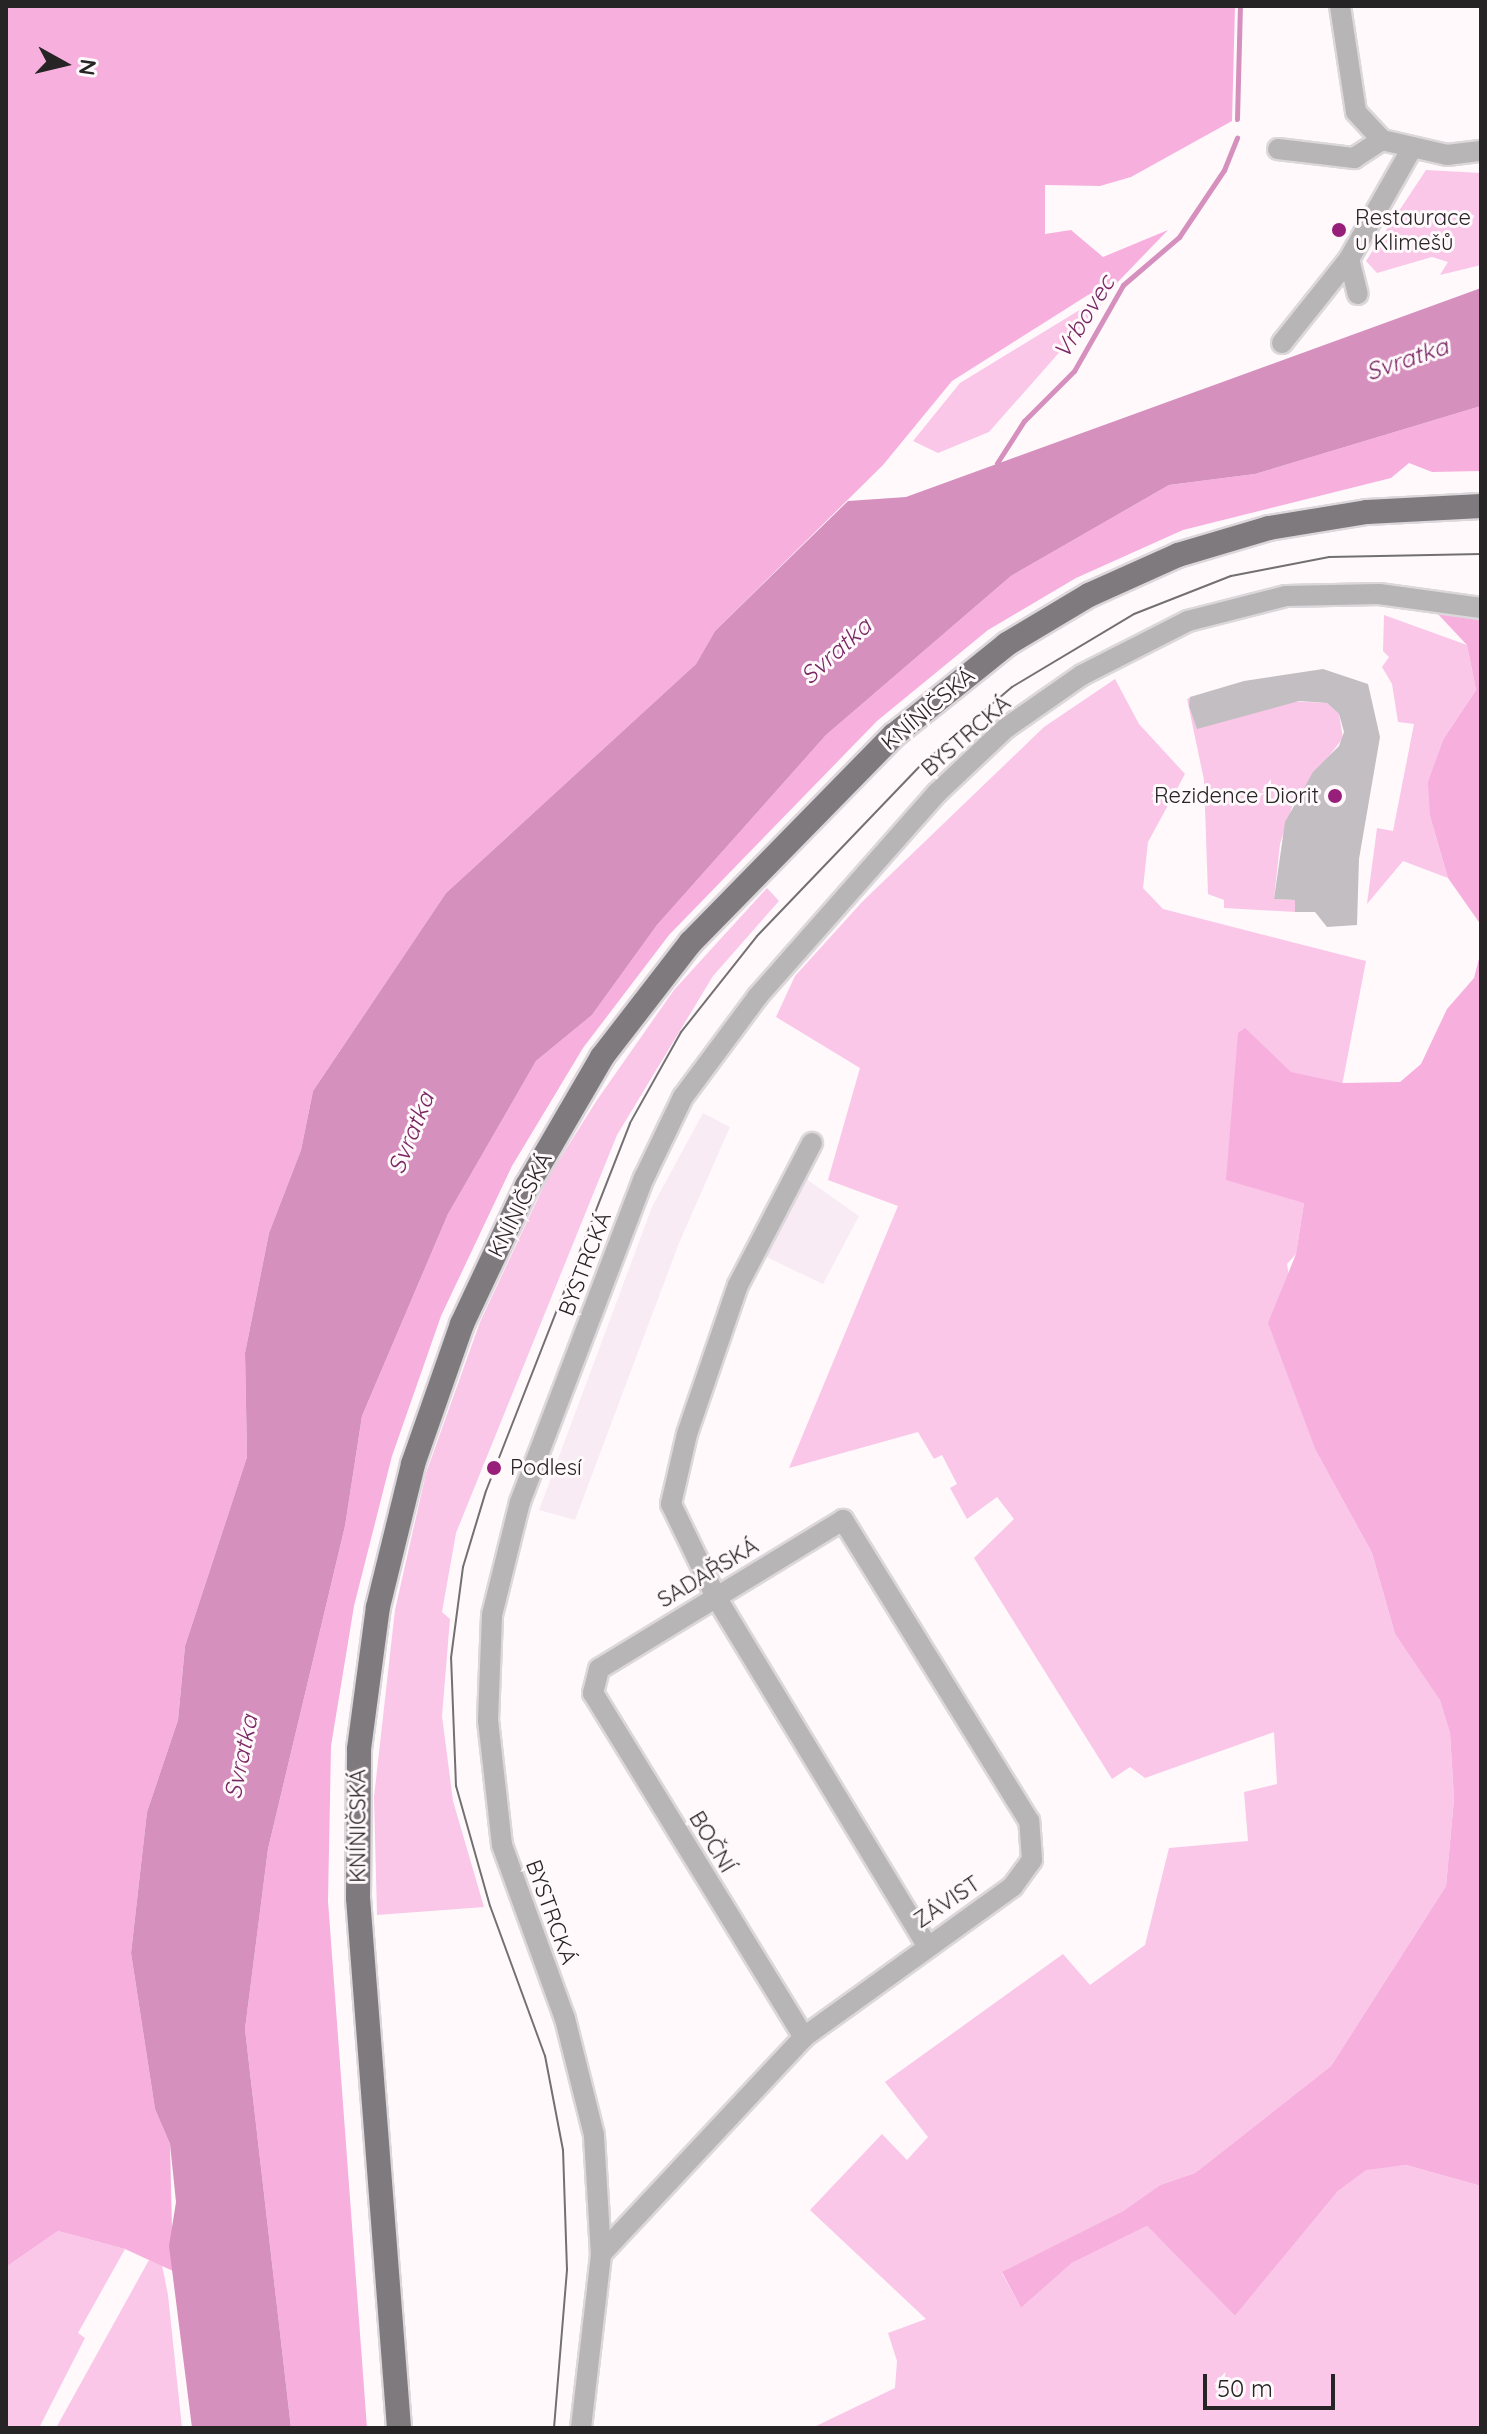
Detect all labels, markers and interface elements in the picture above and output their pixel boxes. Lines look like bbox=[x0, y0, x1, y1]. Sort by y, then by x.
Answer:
north arrow bbox=[24, 24, 104, 104]
text: N bbox=[73, 57, 103, 77]
place label: Restaurace u Klimešů bbox=[1355, 204, 1471, 256]
marker: Restaurace u Klimešů bbox=[1330, 221, 1348, 239]
water label: Vrbovec bbox=[1047, 270, 1121, 364]
water label: Svratka bbox=[1362, 332, 1452, 386]
water label: Svratka bbox=[795, 612, 877, 690]
street label: KNÍNIČSKÁ bbox=[876, 662, 980, 756]
street label: BYSTRCKÁ bbox=[916, 690, 1016, 782]
place label: Rezidence Diorit bbox=[1154, 783, 1319, 809]
marker: Rezidence Diorit bbox=[1326, 787, 1344, 805]
water label: Svratka bbox=[382, 1088, 440, 1178]
street label: KNÍNIČSKÁ bbox=[482, 1148, 558, 1262]
street label: BYSTRCKÁ bbox=[553, 1208, 617, 1320]
place label: Podlesí bbox=[510, 1455, 582, 1481]
marker: Podlesí bbox=[485, 1459, 503, 1477]
street label: SADAŘSKÁ bbox=[653, 1533, 763, 1613]
water label: Svratka bbox=[218, 1712, 264, 1802]
street label: KNÍNIČSKÁ bbox=[345, 1769, 371, 1883]
street label: BOČNÍ bbox=[683, 1806, 741, 1878]
street label: BYSTRCKÁ bbox=[520, 1856, 582, 1968]
street label: ZÁVIST bbox=[909, 1870, 985, 1934]
scale bar bbox=[1207, 2358, 1339, 2408]
text: 50 m bbox=[1217, 2373, 1273, 2403]

